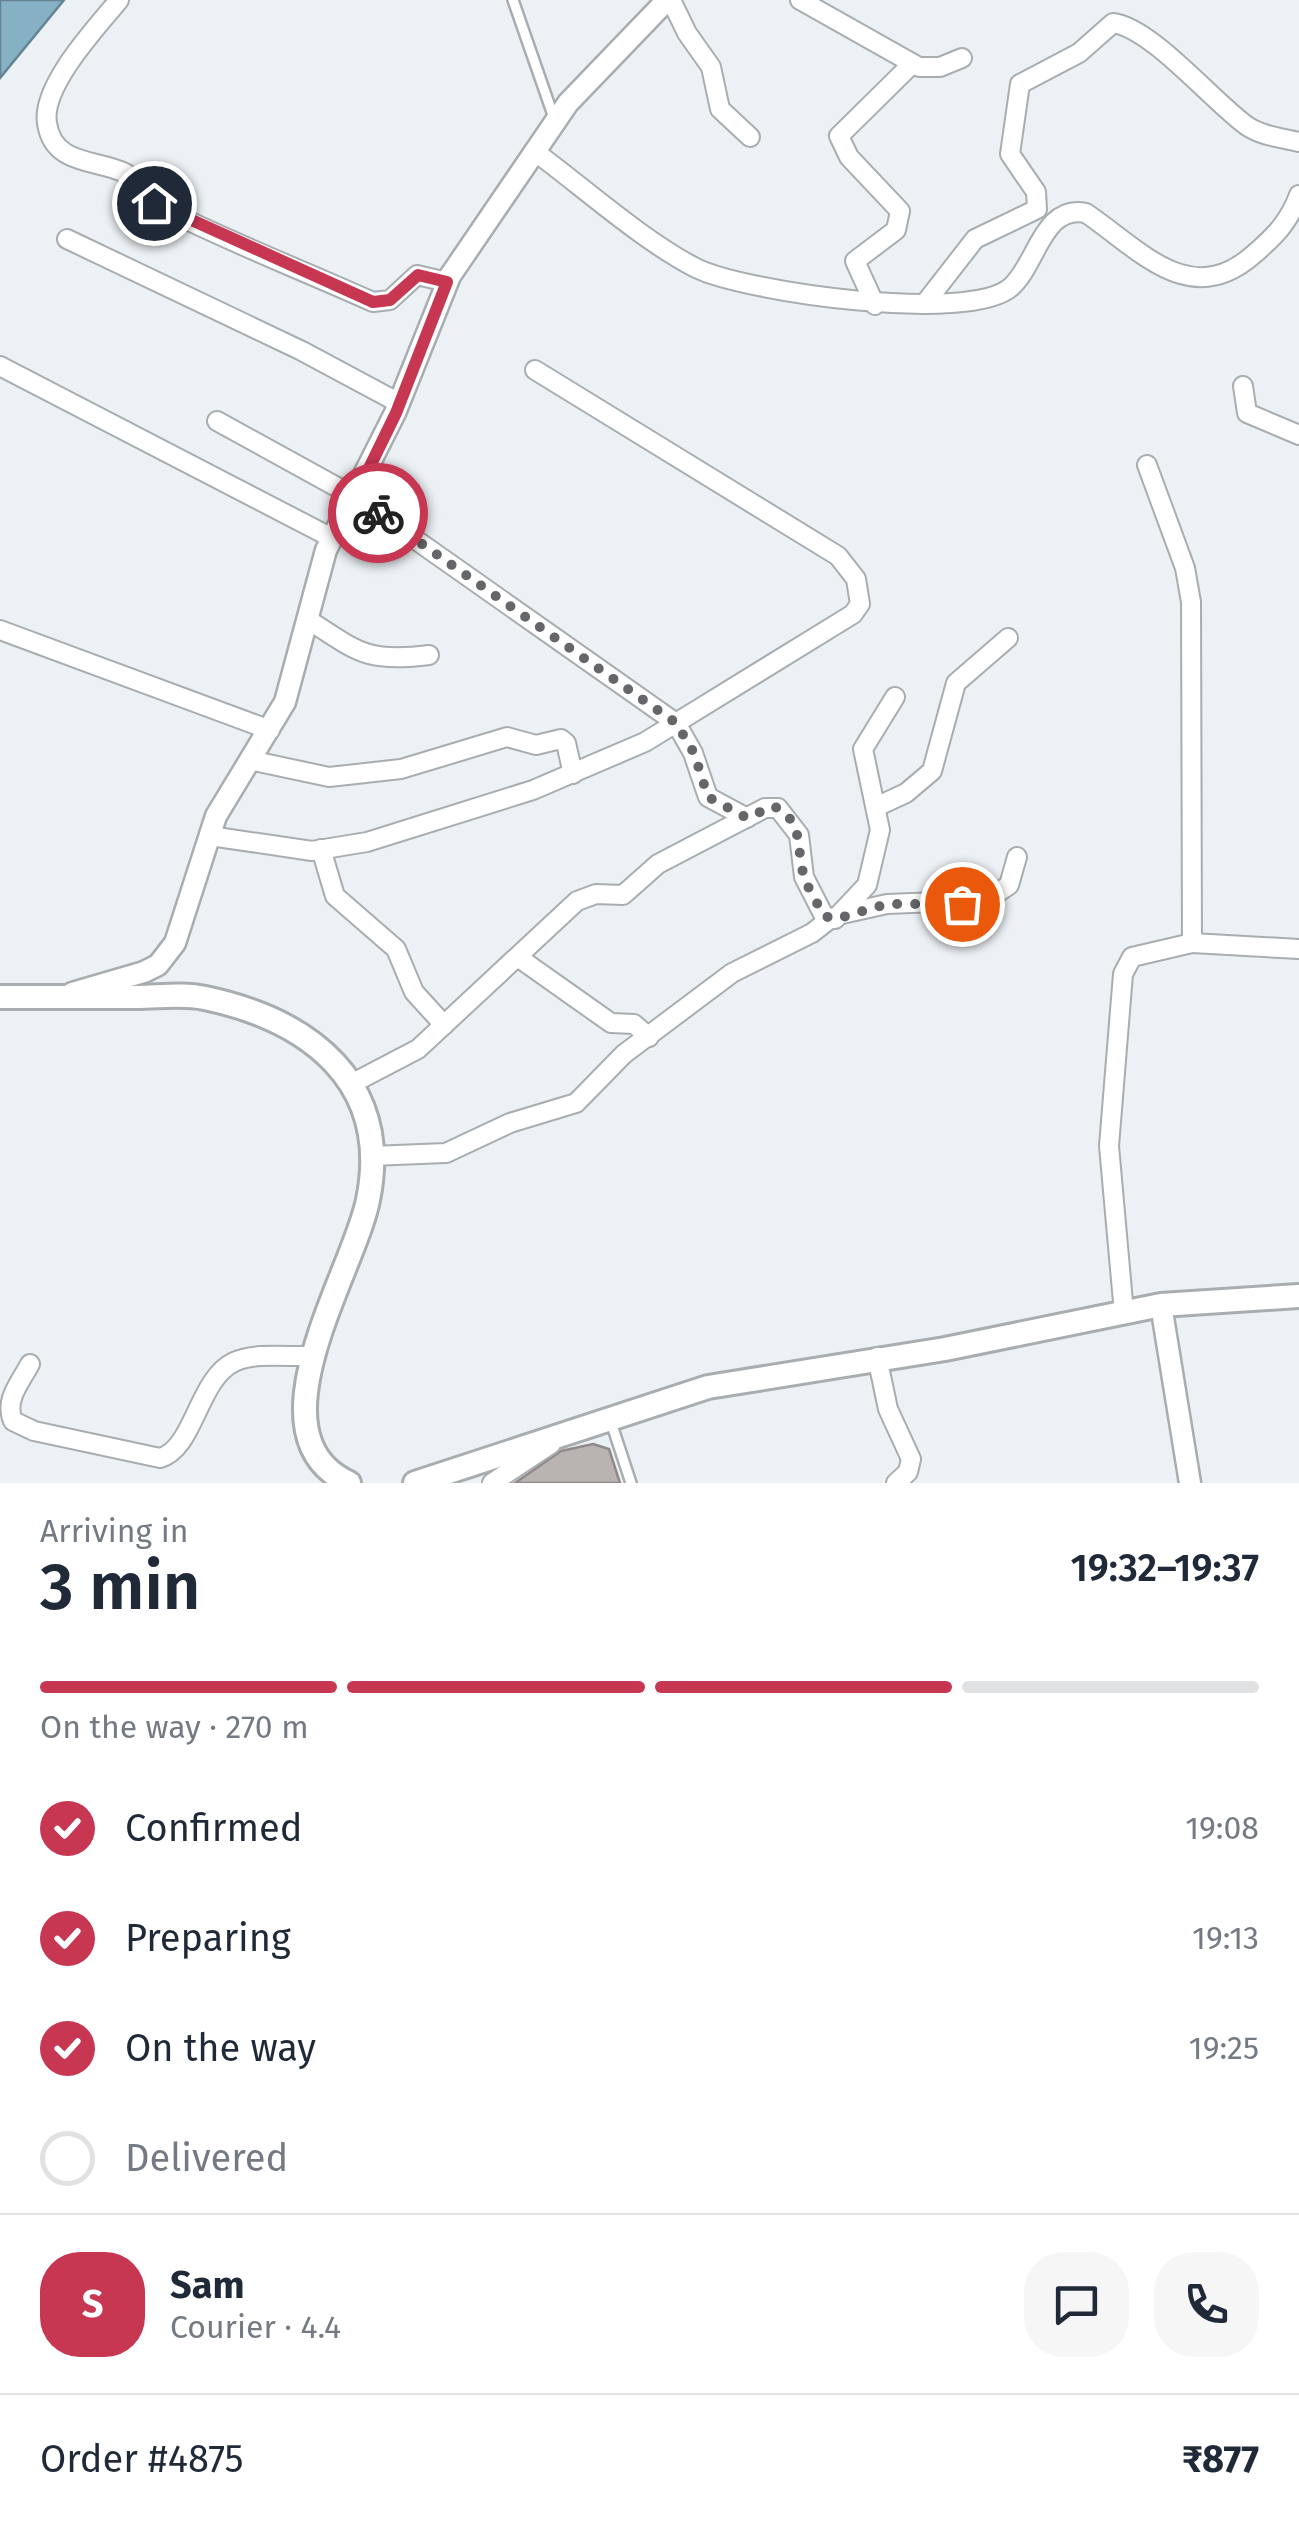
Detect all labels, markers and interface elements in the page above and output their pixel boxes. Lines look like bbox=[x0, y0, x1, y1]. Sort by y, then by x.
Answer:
pin bbox=[112, 161, 197, 246]
icon: home bbox=[127, 176, 182, 231]
courier bbox=[328, 463, 428, 563]
icon: bike bbox=[351, 486, 406, 541]
pin bbox=[920, 862, 1005, 947]
icon: bag bbox=[935, 877, 990, 932]
text: Arriving in bbox=[40, 1512, 188, 1550]
text: 19:32–19:37 bbox=[1070, 1545, 1259, 1591]
text: 3 min bbox=[40, 1548, 200, 1626]
text: On the way · 270 m bbox=[40, 1708, 309, 1746]
icon: check bbox=[40, 1801, 95, 1856]
text: Confirmed bbox=[125, 1805, 303, 1851]
text: 19:08 bbox=[1185, 1809, 1259, 1847]
icon: check bbox=[40, 1911, 95, 1966]
text: Preparing bbox=[125, 1915, 291, 1961]
text: 19:13 bbox=[1192, 1919, 1259, 1957]
icon: check bbox=[40, 2021, 95, 2076]
text: On the way bbox=[125, 2025, 316, 2071]
text: 19:25 bbox=[1189, 2029, 1259, 2067]
text: Delivered bbox=[125, 2135, 288, 2181]
button: chat bbox=[1024, 2252, 1129, 2357]
button: phone bbox=[1154, 2252, 1259, 2357]
text: Sam bbox=[170, 2262, 245, 2308]
text: S bbox=[82, 2281, 103, 2327]
text: Courier · 4.4 bbox=[170, 2308, 341, 2346]
text: Order #4875 bbox=[40, 2436, 244, 2482]
text: ₹877 bbox=[1182, 2436, 1259, 2482]

